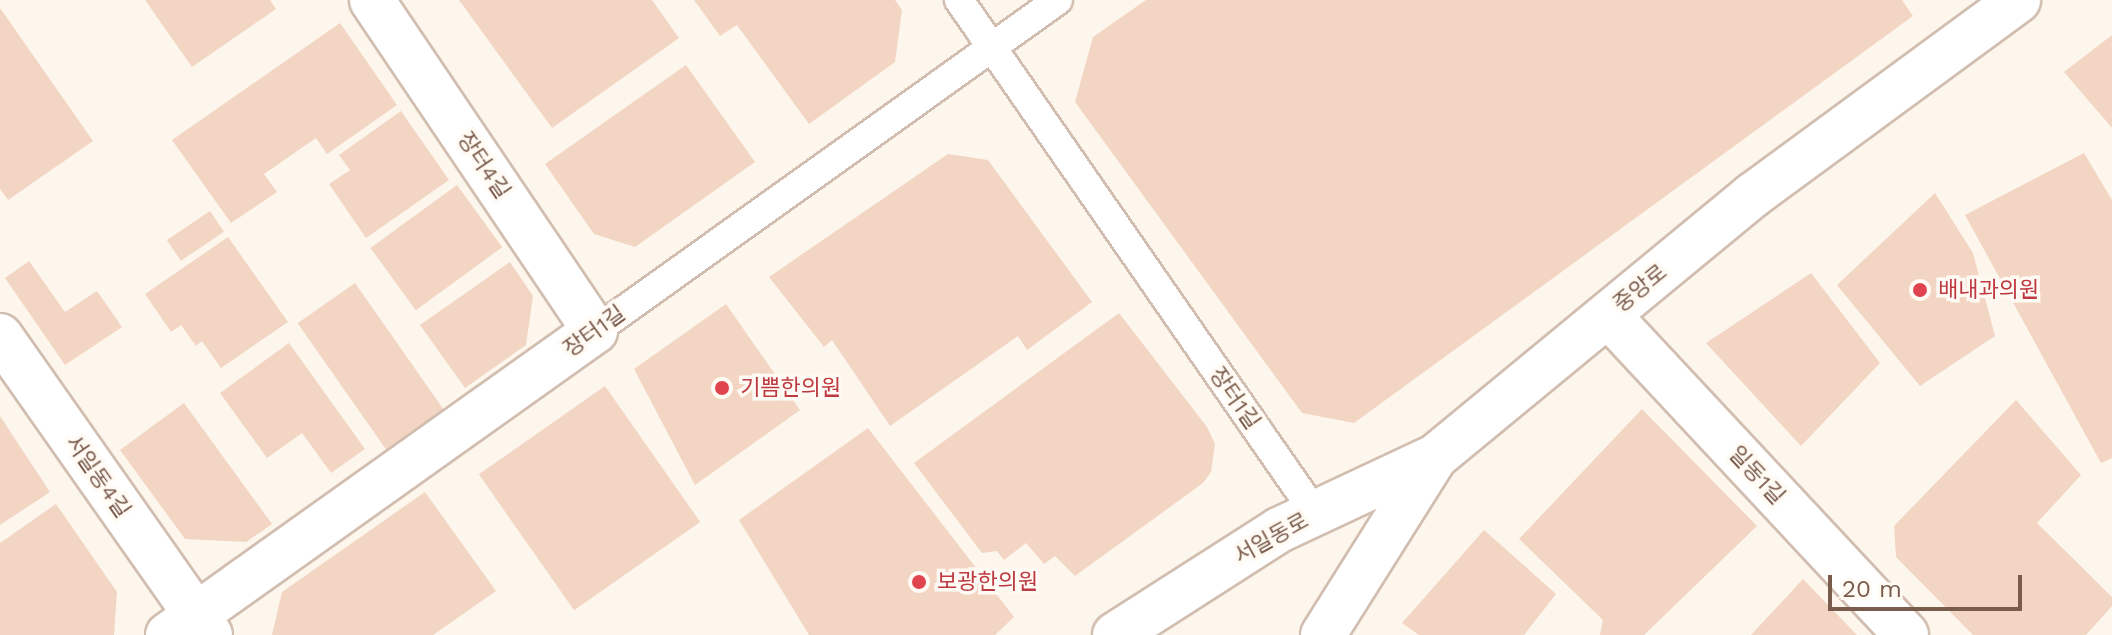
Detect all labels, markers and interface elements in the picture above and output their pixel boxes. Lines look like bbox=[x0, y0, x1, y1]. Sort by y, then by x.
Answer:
street label: 장터4길 bbox=[452, 127, 516, 203]
street label: 중앙로 bbox=[1608, 259, 1672, 317]
place label: 배내과의원 bbox=[1938, 277, 2039, 303]
marker: 배내과의원 bbox=[1909, 279, 1931, 301]
street label: 장터1길 bbox=[558, 300, 630, 362]
street label: 장터1길 bbox=[1204, 362, 1266, 434]
place label: 기쁨한의원 bbox=[740, 375, 841, 401]
marker: 기쁨한의원 bbox=[711, 377, 733, 399]
street label: 서일동4길 bbox=[60, 430, 136, 522]
street label: 일동1길 bbox=[1724, 441, 1790, 509]
street label: 서일동로 bbox=[1229, 507, 1313, 569]
scale bar bbox=[1832, 559, 2026, 609]
place label: 보광한의원 bbox=[937, 569, 1038, 595]
marker: 보광한의원 bbox=[908, 571, 930, 593]
text: 20 m bbox=[1842, 575, 1902, 603]

